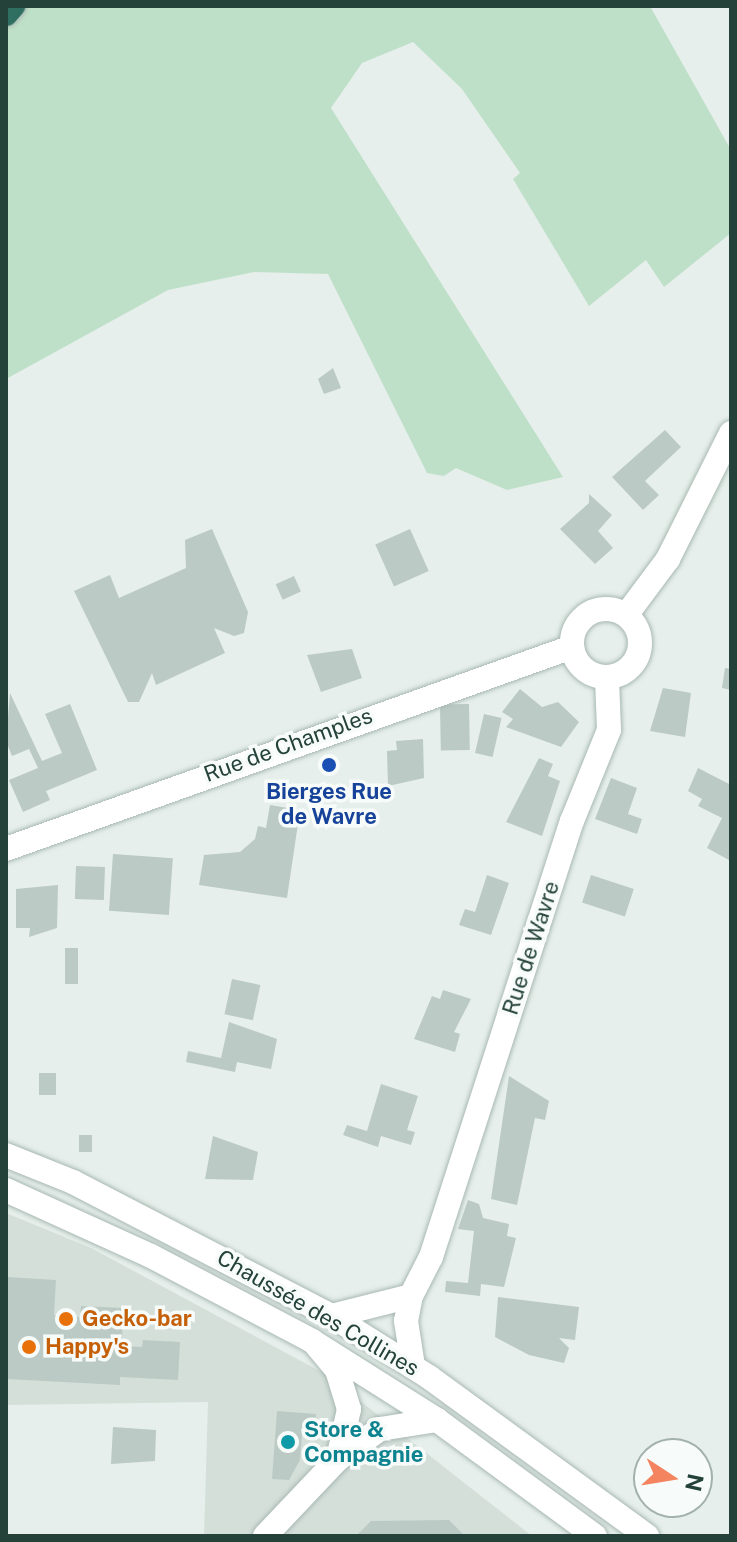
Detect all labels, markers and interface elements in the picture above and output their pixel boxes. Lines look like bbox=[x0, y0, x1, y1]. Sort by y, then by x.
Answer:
street label: Rue de Champles bbox=[200, 702, 376, 788]
marker: Bierges Rue de Wavre bbox=[320, 756, 338, 774]
place label: Bierges Rue de Wavre bbox=[266, 778, 392, 830]
street label: Rue de Wavre bbox=[497, 877, 565, 1019]
street label: Chaussée des Collines bbox=[212, 1244, 424, 1382]
place label: Gecko-bar bbox=[82, 1306, 192, 1332]
marker: Gecko-bar bbox=[57, 1310, 75, 1328]
place label: Happy's bbox=[45, 1334, 129, 1360]
marker: Happy's bbox=[20, 1338, 38, 1356]
place label: Store & Compagnie bbox=[304, 1416, 423, 1468]
marker: Store & Compagnie bbox=[279, 1433, 297, 1451]
north arrow bbox=[633, 1438, 713, 1518]
text: N bbox=[680, 1471, 709, 1494]

